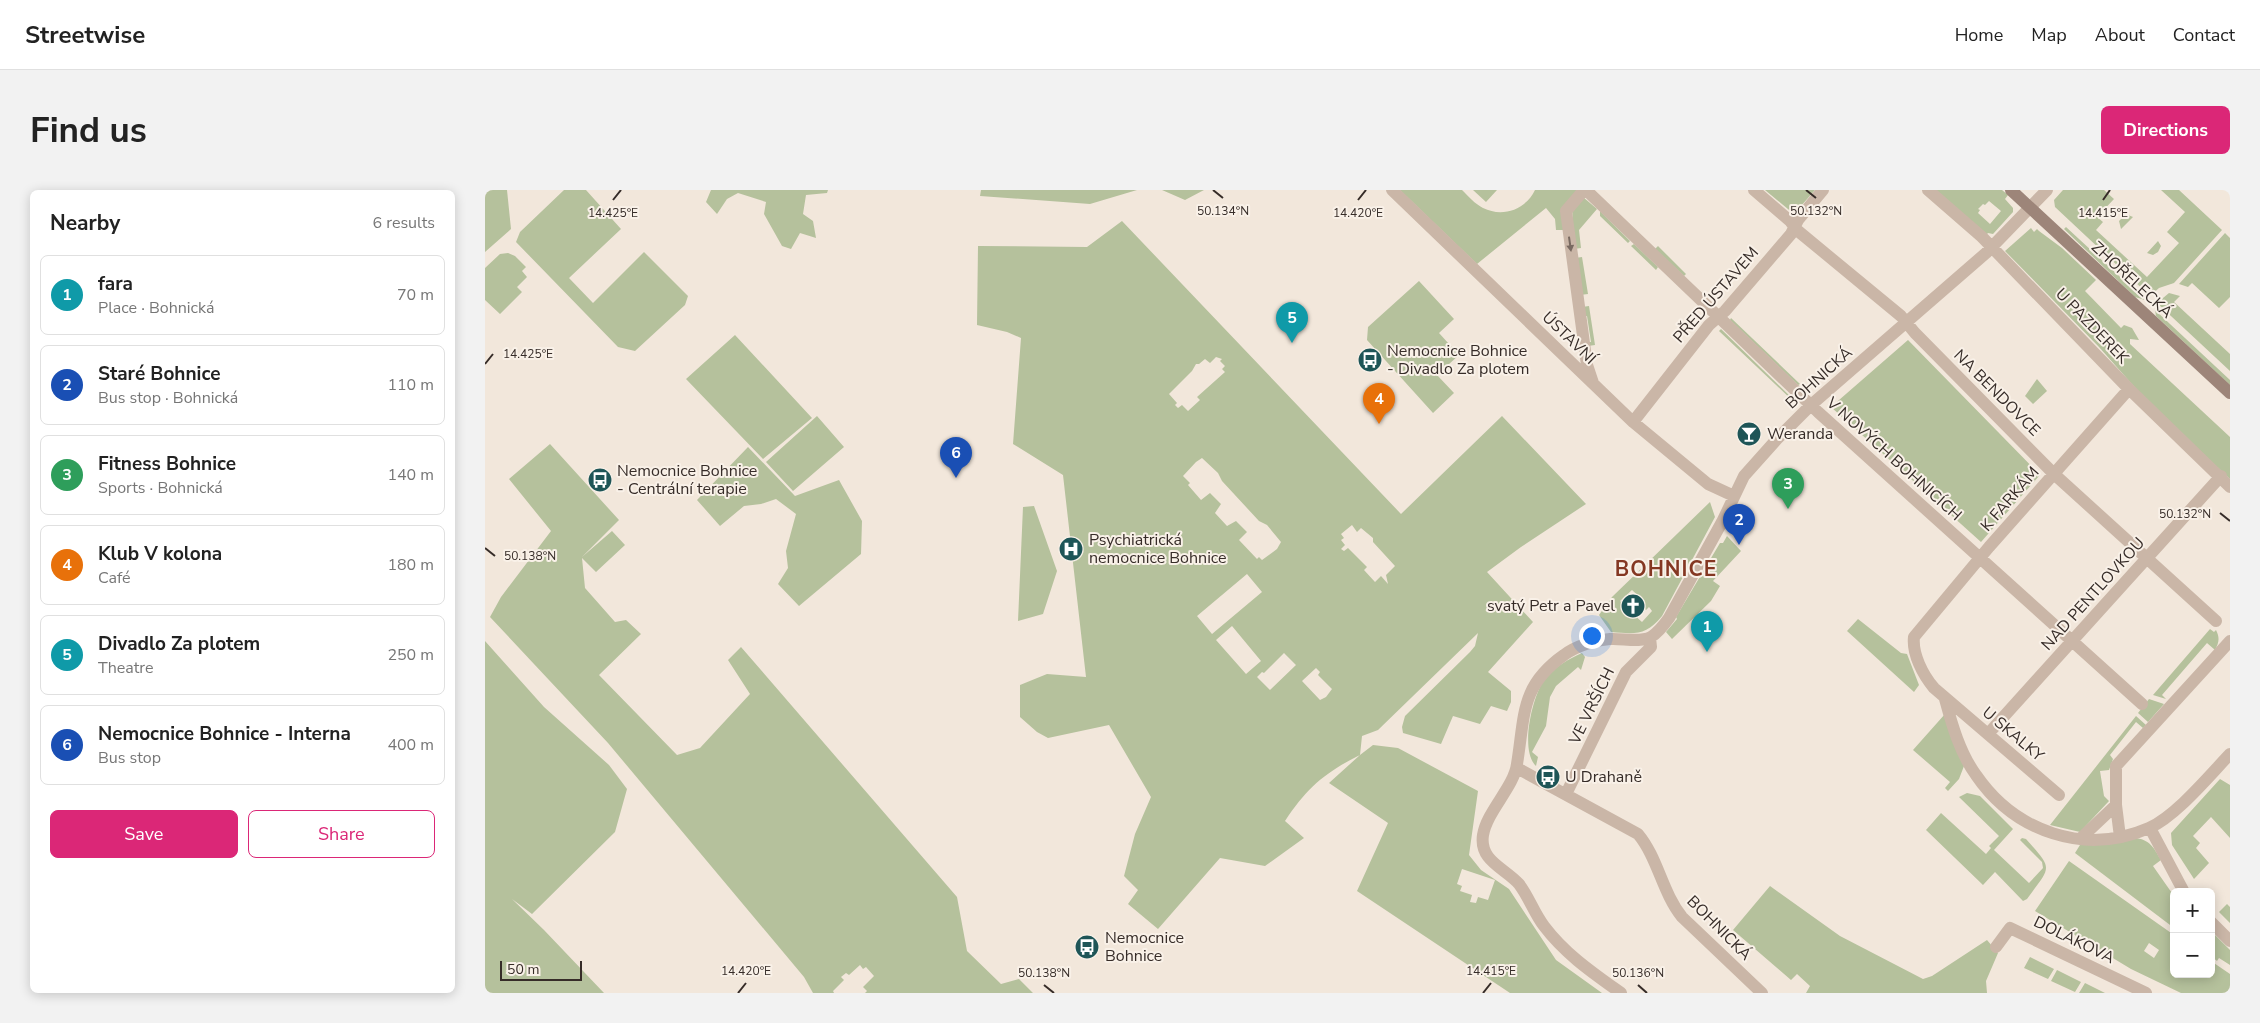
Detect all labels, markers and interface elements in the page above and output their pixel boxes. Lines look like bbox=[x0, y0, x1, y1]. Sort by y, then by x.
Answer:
text: Streetwise bbox=[25, 19, 145, 51]
text: Home bbox=[1955, 23, 2003, 47]
text: Map bbox=[2031, 23, 2067, 47]
text: About bbox=[2095, 23, 2145, 47]
text: Contact bbox=[2173, 23, 2235, 47]
button: Directions bbox=[2101, 106, 2230, 154]
text: Find us bbox=[30, 107, 147, 154]
text: 50.134°N bbox=[1197, 203, 1249, 219]
text: 50.132°N bbox=[1790, 203, 1842, 219]
text: 14.425°E bbox=[588, 205, 638, 221]
text: 14.420°E bbox=[1333, 205, 1383, 221]
text: 14.415°E bbox=[2078, 205, 2128, 221]
text: Nearby bbox=[50, 209, 120, 237]
text: 6 results bbox=[373, 212, 435, 234]
one-way arrow bbox=[1566, 236, 1574, 252]
street label: ZHOŘELECKÁ bbox=[2087, 237, 2178, 324]
street label: PŘED ÚSTAVEM bbox=[1668, 242, 1764, 348]
text: fara bbox=[98, 271, 133, 297]
text: 1 bbox=[62, 284, 72, 306]
text: 70 m bbox=[397, 284, 434, 306]
street label: U PAZDEREK bbox=[2050, 284, 2134, 369]
text: Place · Bohnická bbox=[98, 297, 214, 319]
pin: 5 bbox=[1276, 302, 1308, 343]
street label: ÚSTAVNÍ bbox=[1537, 307, 1602, 370]
place label: Nemocnice Bohnice - Divadlo Za plotem bbox=[1387, 340, 1529, 380]
street label: BOHNICKÁ bbox=[1781, 342, 1858, 414]
street label: NA BENDOVCE bbox=[1949, 345, 2045, 441]
text: 14.425°E bbox=[503, 346, 553, 362]
bus stop icon: Nemocnice Bohnice - Divadlo Za plotem bbox=[1357, 347, 1383, 373]
text: Staré Bohnice bbox=[98, 361, 220, 387]
text: 2 bbox=[62, 374, 72, 396]
text: 110 m bbox=[387, 374, 434, 396]
pin: 4 bbox=[1363, 383, 1395, 424]
text: Bus stop · Bohnická bbox=[98, 387, 238, 409]
street label: V NOVÝCH BOHNICÍCH bbox=[1821, 392, 1966, 526]
bar icon: Weranda bbox=[1736, 421, 1762, 447]
place label: Weranda bbox=[1767, 423, 1833, 445]
pin: 6 bbox=[940, 437, 972, 478]
text: Fitness Bohnice bbox=[98, 451, 236, 477]
place label: Nemocnice Bohnice - Centrální terapie bbox=[617, 460, 757, 500]
street label: K FARKÁM bbox=[1976, 462, 2044, 536]
text: 3 bbox=[62, 464, 72, 486]
text: 140 m bbox=[387, 464, 434, 486]
bus stop icon: Nemocnice Bohnice - Centrální terapie bbox=[587, 467, 613, 493]
pin: 3 bbox=[1772, 468, 1804, 509]
text: Sports · Bohnická bbox=[98, 477, 223, 499]
pin: 2 bbox=[1723, 504, 1755, 545]
text: 50.132°N bbox=[2159, 506, 2211, 522]
place label: Psychiatrická nemocnice Bohnice bbox=[1089, 529, 1227, 569]
street label: NAD PENTLOVKOU bbox=[2036, 533, 2150, 655]
hospital icon: Psychiatrická nemocnice Bohnice bbox=[1058, 536, 1084, 562]
text: Klub V kolona bbox=[98, 541, 222, 567]
text: 50.138°N bbox=[504, 548, 556, 564]
text: 4 bbox=[62, 554, 72, 576]
text: 180 m bbox=[387, 554, 434, 576]
district label: BOHNICE bbox=[1615, 555, 1717, 583]
text: Café bbox=[98, 567, 131, 589]
church icon: svatý Petr a Pavel bbox=[1620, 593, 1646, 619]
place label: svatý Petr a Pavel bbox=[1487, 595, 1615, 617]
pin: 1 bbox=[1691, 611, 1723, 652]
your location bbox=[1579, 623, 1605, 649]
text: Divadlo Za plotem bbox=[98, 631, 260, 657]
text: 5 bbox=[62, 644, 72, 666]
text: 250 m bbox=[387, 644, 434, 666]
text: Theatre bbox=[98, 657, 153, 679]
street label: VE VRŠÍCH bbox=[1563, 664, 1620, 749]
street label: U SKALKY bbox=[1977, 702, 2049, 767]
text: Nemocnice Bohnice - Interna bbox=[98, 721, 351, 747]
text: 6 bbox=[62, 734, 72, 756]
text: 400 m bbox=[387, 734, 434, 756]
text: Bus stop bbox=[98, 747, 161, 769]
bus stop icon: U Drahaně bbox=[1535, 764, 1561, 790]
place label: U Drahaně bbox=[1565, 766, 1642, 788]
button: Save bbox=[50, 810, 238, 858]
button: Share bbox=[248, 810, 435, 858]
map controls bbox=[2170, 888, 2215, 978]
button: + bbox=[2170, 888, 2215, 933]
street label: BOHNICKÁ bbox=[1682, 891, 1756, 965]
street label: DOLÁKOVA bbox=[2030, 911, 2118, 969]
place label: Nemocnice Bohnice bbox=[1105, 927, 1184, 967]
button: − bbox=[2170, 933, 2215, 978]
bus stop icon: Nemocnice Bohnice bbox=[1074, 934, 1100, 960]
scale bar bbox=[500, 958, 583, 981]
text: 50 m bbox=[507, 960, 539, 979]
text: 14.420°E bbox=[721, 963, 771, 979]
text: 14.415°E bbox=[1466, 963, 1516, 979]
text: 50.138°N bbox=[1018, 965, 1070, 981]
text: 50.136°N bbox=[1612, 965, 1664, 981]

